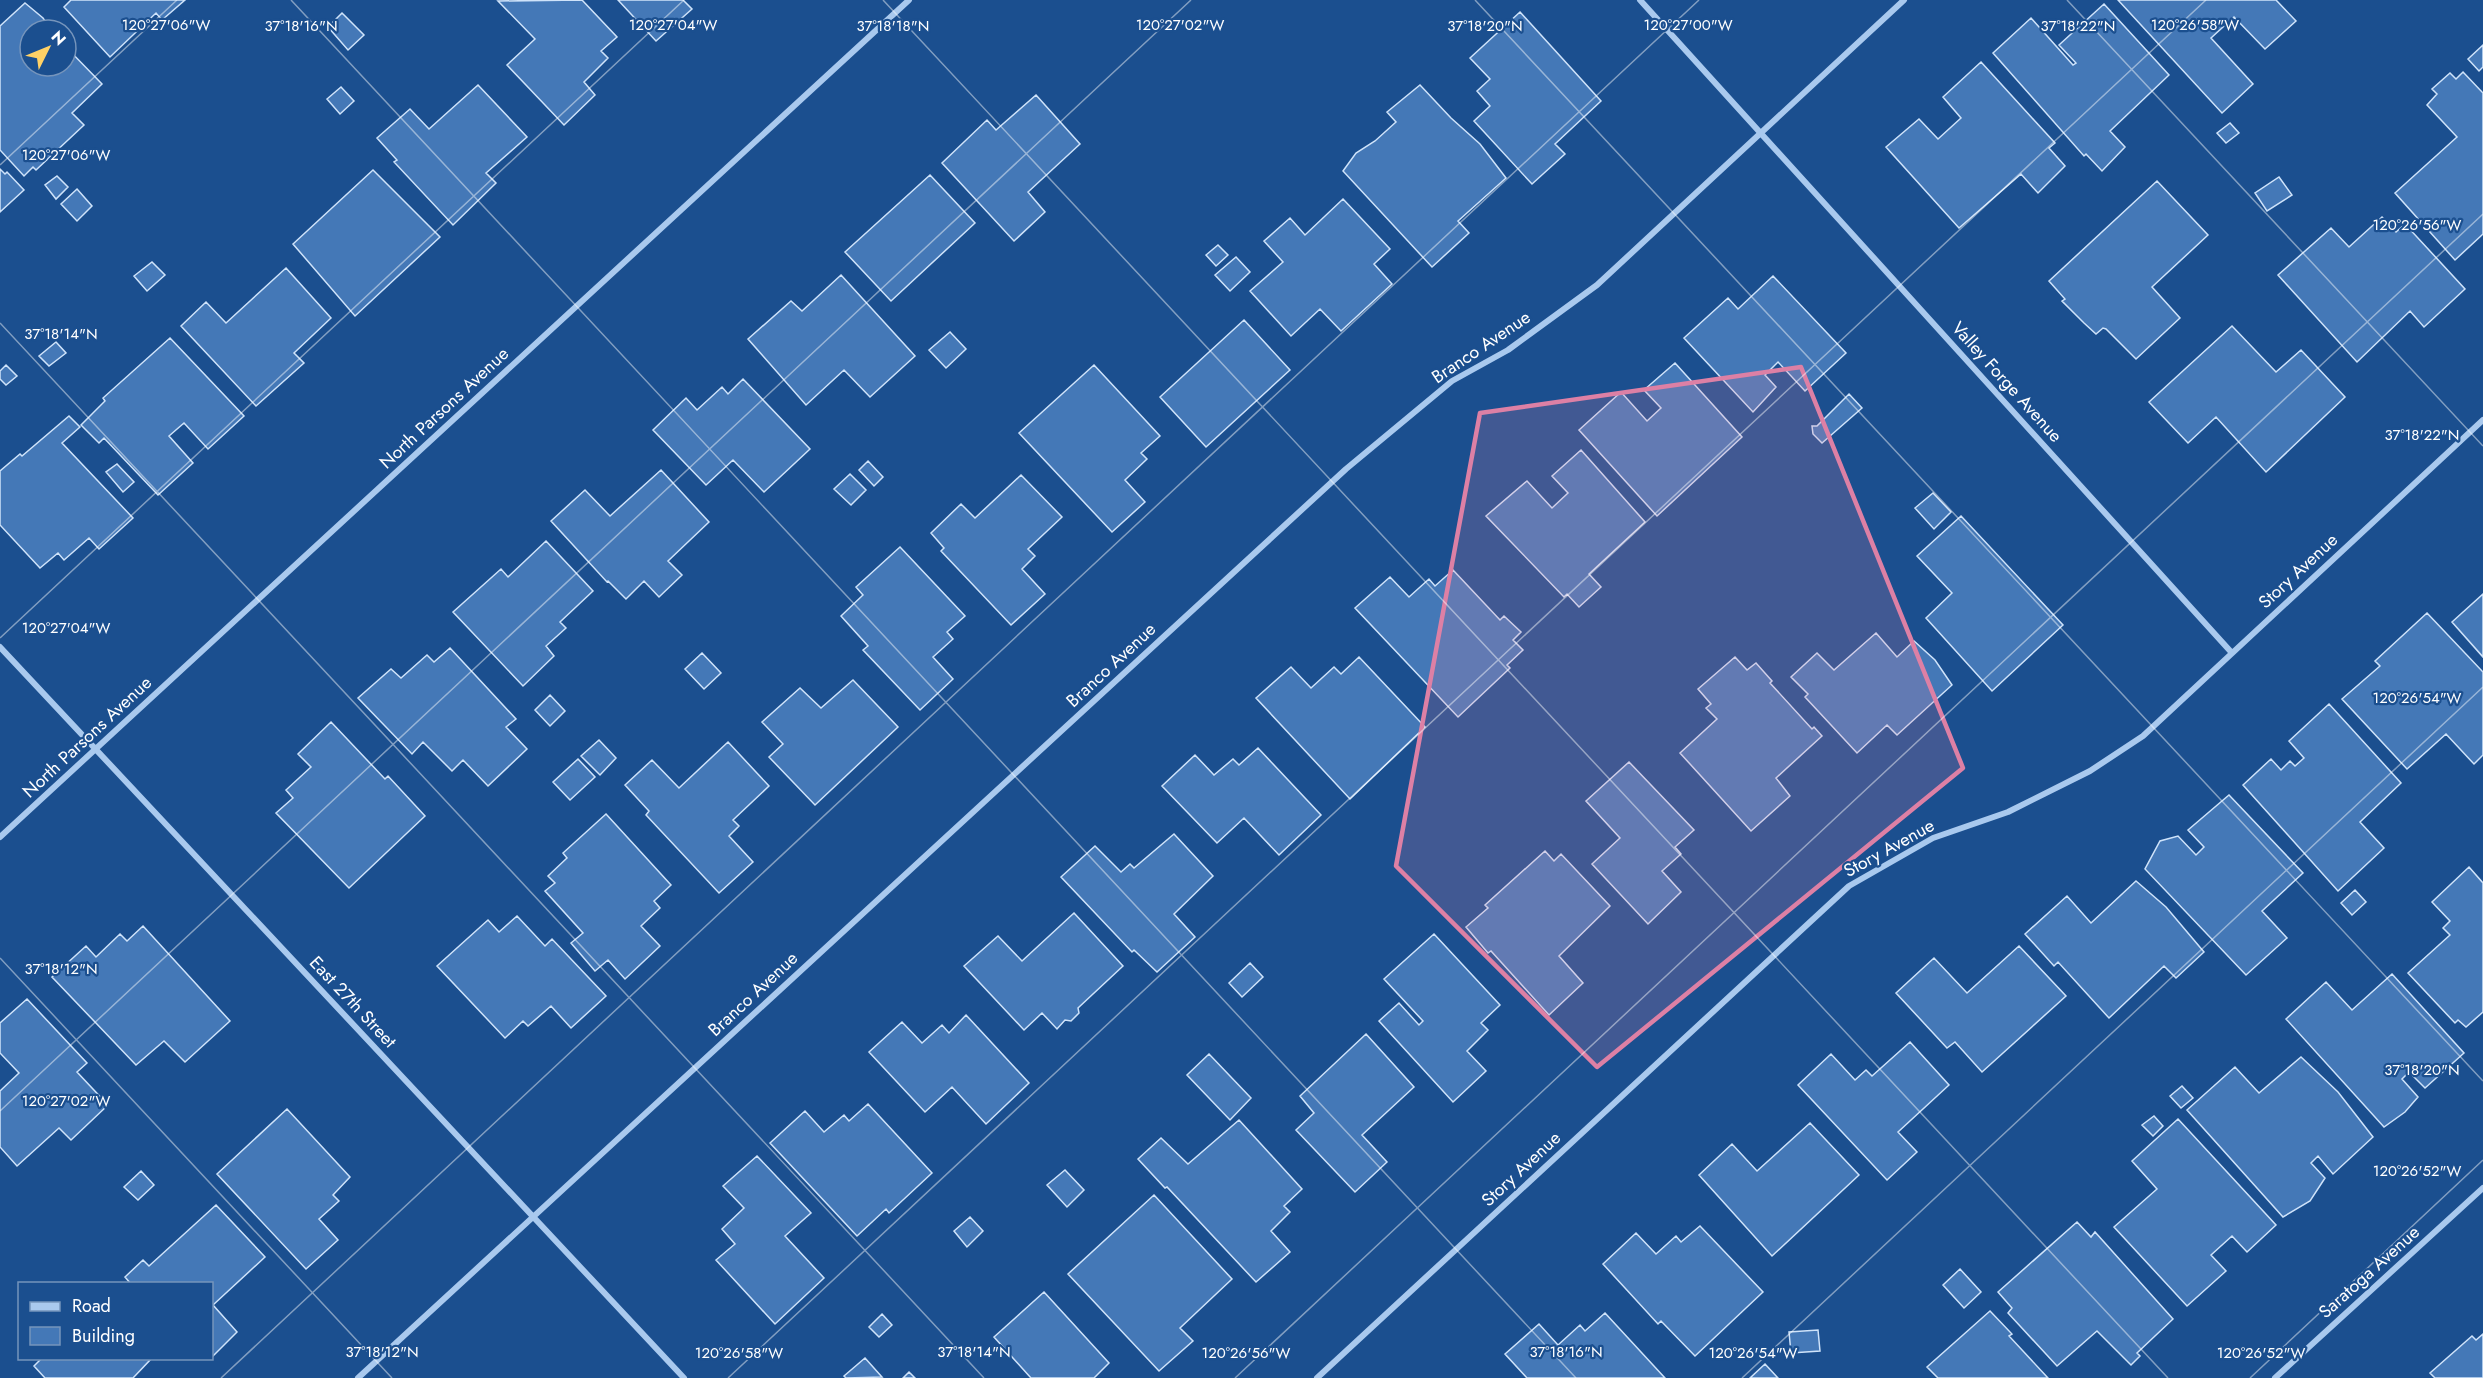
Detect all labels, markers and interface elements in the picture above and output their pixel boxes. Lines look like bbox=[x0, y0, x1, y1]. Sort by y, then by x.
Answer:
text: 120°27'06"W bbox=[122, 14, 210, 36]
text: 120°27'04"W bbox=[629, 14, 718, 36]
text: 120°27'02"W bbox=[1136, 14, 1224, 36]
text: 120°27'00"W bbox=[1644, 14, 1733, 36]
text: 120°26'58"W bbox=[2151, 14, 2239, 36]
text: 37°18'16"N bbox=[264, 15, 338, 37]
text: 37°18'18"N bbox=[857, 15, 929, 37]
text: 37°18'20"N bbox=[1447, 15, 1523, 37]
text: 37°18'22"N bbox=[2041, 15, 2115, 37]
north arrow bbox=[18, 18, 78, 78]
text: N bbox=[46, 26, 71, 51]
text: 120°27'06"W bbox=[22, 144, 110, 166]
text: 120°26'56"W bbox=[2373, 214, 2462, 236]
street label: Branco Avenue bbox=[1426, 304, 1536, 390]
street label: Valley Forge Avenue bbox=[1946, 316, 2068, 448]
text: 37°18'14"N bbox=[24, 323, 98, 345]
street label: North Parsons Avenue bbox=[374, 341, 514, 475]
text: 37°18'22"N bbox=[2385, 424, 2459, 446]
street label: Story Avenue bbox=[2253, 527, 2343, 615]
text: 120°27'04"W bbox=[22, 617, 111, 639]
street label: Branco Avenue bbox=[1060, 617, 1162, 713]
street label: North Parsons Avenue bbox=[17, 670, 157, 804]
text: 120°26'54"W bbox=[2373, 687, 2462, 709]
street label: Story Avenue bbox=[1839, 812, 1939, 884]
street label: Branco Avenue bbox=[702, 946, 804, 1042]
street label: East 27th Street bbox=[303, 950, 403, 1054]
text: 37°18'12"N bbox=[24, 958, 98, 980]
text: 37°18'20"N bbox=[2384, 1059, 2460, 1081]
text: 120°27'02"W bbox=[22, 1090, 110, 1112]
street label: Story Avenue bbox=[1476, 1125, 1566, 1213]
text: 120°26'52"W bbox=[2373, 1160, 2462, 1182]
street label: Saratoga Avenue bbox=[2313, 1220, 2425, 1324]
legend bbox=[18, 1282, 213, 1360]
text: Road bbox=[72, 1293, 111, 1319]
text: Building bbox=[72, 1323, 135, 1349]
text: 37°18'12"N bbox=[345, 1341, 419, 1363]
text: 37°18'14"N bbox=[937, 1341, 1011, 1363]
text: 37°18'16"N bbox=[1529, 1341, 1603, 1363]
text: 120°26'58"W bbox=[695, 1342, 783, 1364]
text: 120°26'56"W bbox=[1202, 1342, 1291, 1364]
text: 120°26'54"W bbox=[1709, 1342, 1798, 1364]
text: 120°26'52"W bbox=[2217, 1342, 2306, 1364]

